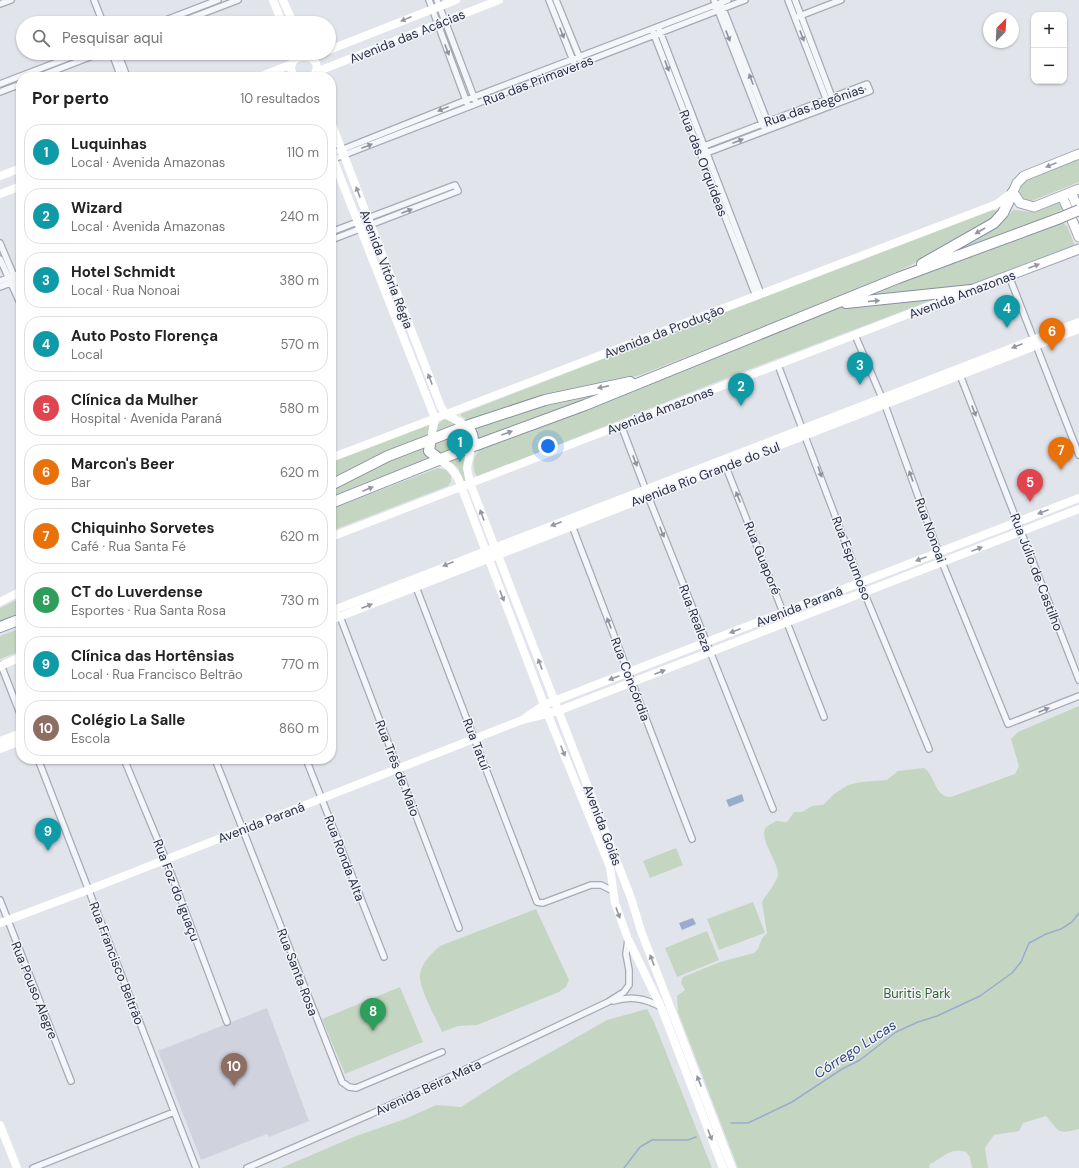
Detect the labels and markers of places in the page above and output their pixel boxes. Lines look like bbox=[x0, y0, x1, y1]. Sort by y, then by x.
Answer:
pin: 4 bbox=[994, 295, 1020, 328]
pin: 6 bbox=[1039, 318, 1065, 351]
pin: 3 bbox=[847, 352, 873, 385]
pin: 2 bbox=[728, 373, 754, 406]
pin: 1 bbox=[447, 429, 473, 462]
pin: 7 bbox=[1048, 437, 1074, 470]
pin: 5 bbox=[1017, 469, 1043, 502]
pin: 9 bbox=[35, 818, 61, 851]
pin: 8 bbox=[360, 998, 386, 1031]
pin: 10 bbox=[221, 1053, 247, 1086]

